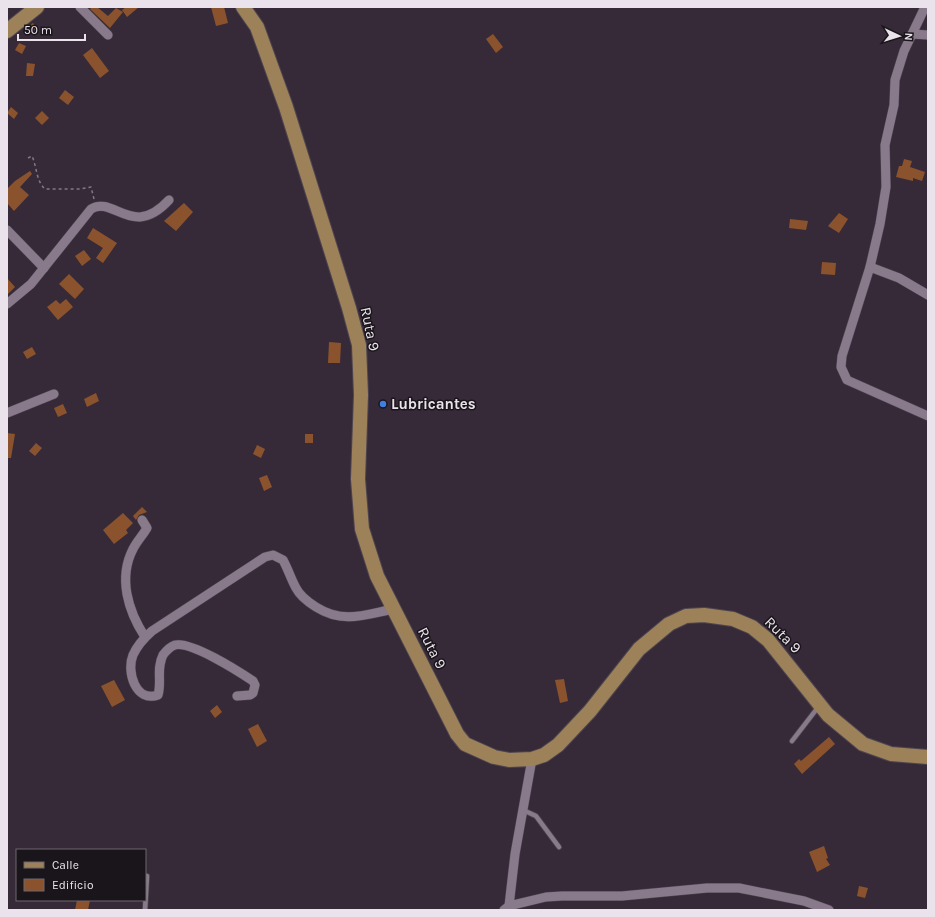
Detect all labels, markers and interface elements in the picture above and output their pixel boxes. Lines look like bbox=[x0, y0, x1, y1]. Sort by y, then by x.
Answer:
scale bar bbox=[18, 16, 85, 42]
north arrow bbox=[879, 16, 919, 56]
text: 50 m bbox=[24, 23, 52, 37]
text: N bbox=[902, 32, 915, 41]
street label: Ruta 9 bbox=[357, 305, 383, 353]
place label: Lubricantes bbox=[391, 395, 476, 413]
marker: Lubricantes bbox=[378, 399, 388, 409]
street label: Ruta 9 bbox=[761, 613, 805, 657]
street label: Ruta 9 bbox=[414, 624, 450, 672]
legend bbox=[16, 849, 146, 901]
text: Calle bbox=[52, 858, 79, 872]
text: Edificio bbox=[52, 878, 93, 892]

